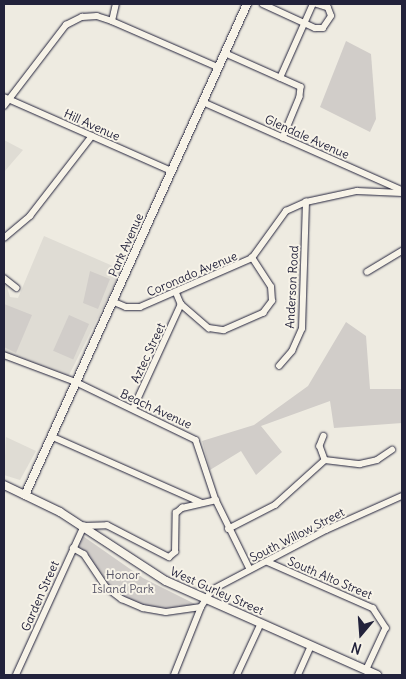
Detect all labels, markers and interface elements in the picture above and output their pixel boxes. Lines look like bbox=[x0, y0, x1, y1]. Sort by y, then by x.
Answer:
street label: Hill Avenue bbox=[62, 106, 122, 144]
street label: Glendale Avenue bbox=[263, 112, 351, 162]
street label: Park Avenue bbox=[106, 211, 146, 279]
street label: Anderson Road bbox=[283, 245, 301, 329]
street label: Coronado Avenue bbox=[145, 248, 239, 300]
street label: Aztec Street bbox=[128, 321, 168, 385]
street label: Beach Avenue bbox=[118, 386, 194, 432]
street label: South Willow Street bbox=[247, 505, 347, 565]
street label: South Alto Street bbox=[286, 554, 374, 602]
street label: Garden Street bbox=[18, 559, 62, 633]
street label: West Gurley Street bbox=[168, 564, 266, 618]
park label: Honor Island Park bbox=[92, 568, 154, 596]
north arrow bbox=[336, 609, 386, 659]
text: N bbox=[349, 638, 364, 658]

